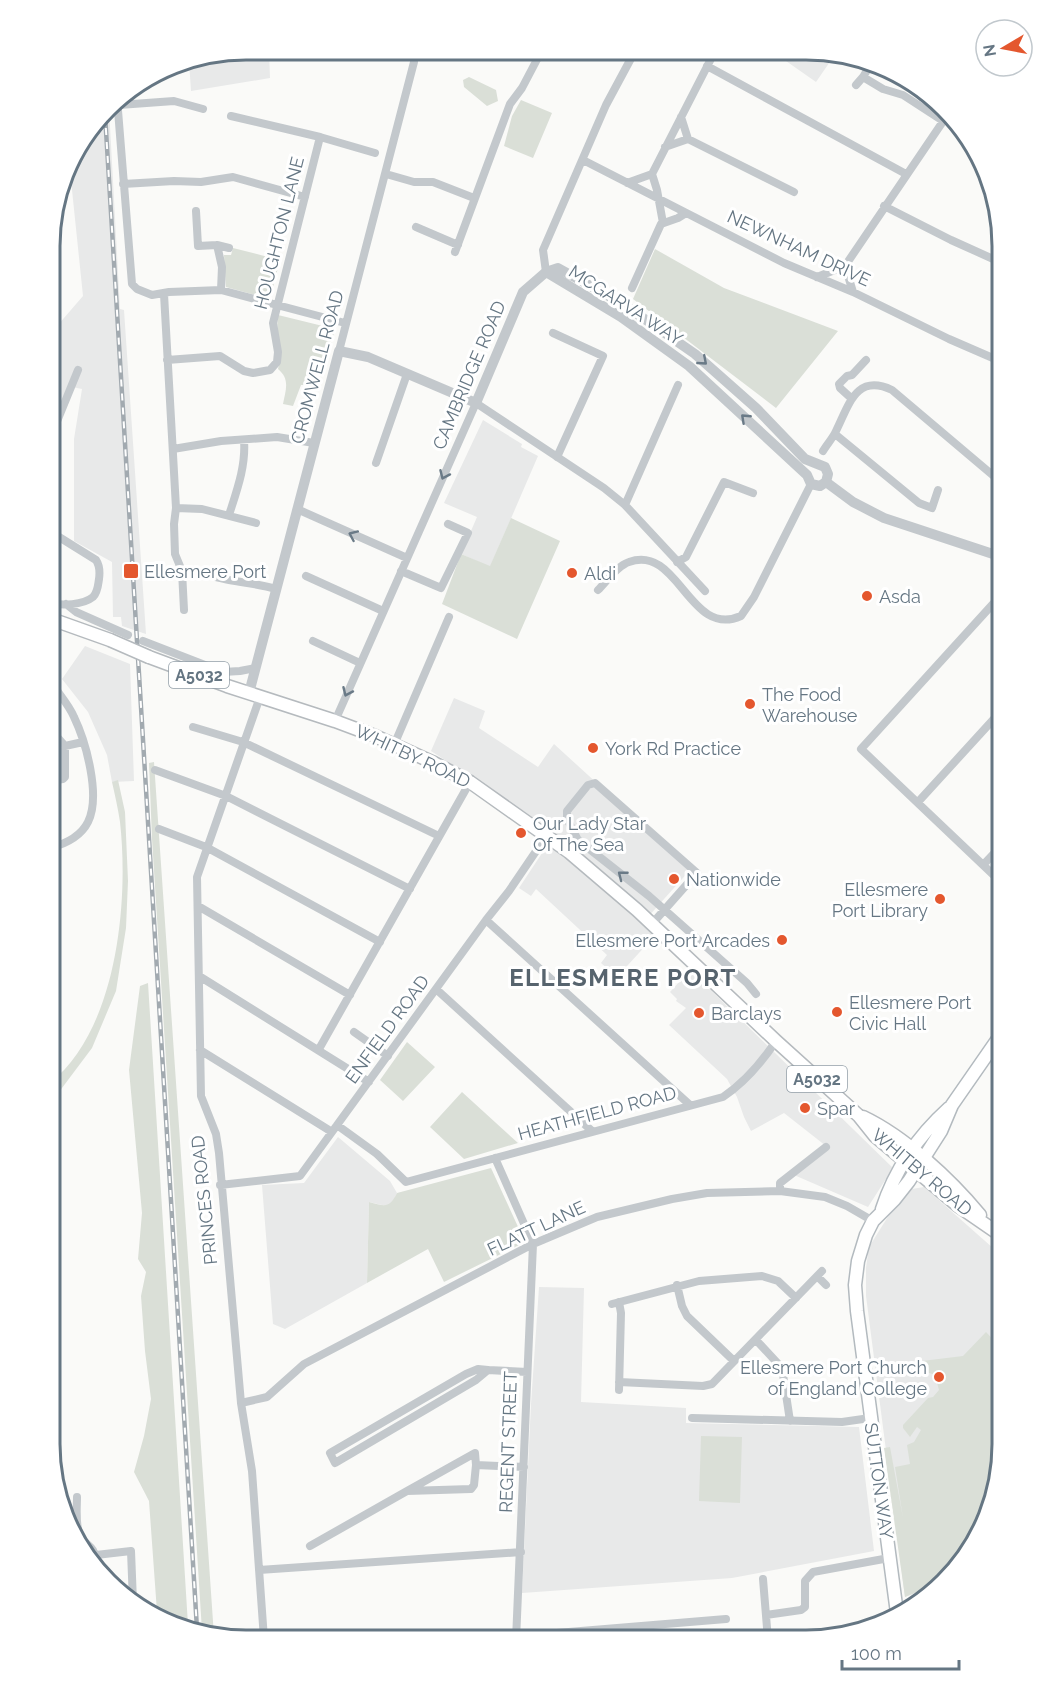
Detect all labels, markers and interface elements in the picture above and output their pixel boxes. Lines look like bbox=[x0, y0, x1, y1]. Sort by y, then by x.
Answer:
north arrow bbox=[974, 18, 1034, 78]
text: N bbox=[979, 43, 1000, 58]
street label: HOUGHTON LANE bbox=[250, 154, 308, 312]
street label: NEWNHAM DRIVE bbox=[724, 206, 874, 290]
street label: MCGARVA WAY bbox=[565, 260, 687, 350]
street label: CROMWELL ROAD bbox=[286, 288, 348, 446]
street label: CAMBRIDGE ROAD bbox=[428, 297, 510, 453]
one-way arrow bbox=[696, 353, 707, 364]
one-way arrow bbox=[742, 414, 752, 425]
one-way arrow bbox=[439, 469, 451, 480]
one-way arrow bbox=[349, 530, 360, 542]
place label: Ellesmere Port bbox=[144, 561, 266, 582]
marker: Ellesmere Port bbox=[122, 562, 140, 580]
place label: Aldi bbox=[584, 563, 616, 584]
marker: Aldi bbox=[565, 566, 579, 580]
place label: Asda bbox=[879, 586, 921, 607]
marker: Asda bbox=[860, 589, 874, 603]
road number: A5032 bbox=[169, 662, 229, 688]
place label: The Food Warehouse bbox=[762, 684, 858, 726]
one-way arrow bbox=[343, 685, 355, 696]
marker: The Food Warehouse bbox=[743, 697, 757, 711]
street label: WHITBY ROAD bbox=[352, 720, 474, 792]
place label: York Rd Practice bbox=[605, 738, 741, 759]
marker: York Rd Practice bbox=[586, 741, 600, 755]
place label: Our Lady Star Of The Sea bbox=[533, 813, 647, 855]
marker: Our Lady Star Of The Sea bbox=[514, 826, 528, 840]
place label: Nationwide bbox=[686, 869, 781, 890]
one-way arrow bbox=[618, 871, 629, 882]
marker: Nationwide bbox=[667, 872, 681, 886]
place label: Ellesmere Port Library bbox=[832, 879, 928, 921]
marker: Ellesmere Port Library bbox=[933, 892, 947, 906]
place label: Ellesmere Port Arcades bbox=[575, 930, 770, 951]
marker: Ellesmere Port Arcades bbox=[775, 933, 789, 947]
district label: ELLESMERE PORT bbox=[509, 963, 737, 992]
street label: ENFIELD ROAD bbox=[341, 971, 433, 1087]
place label: Ellesmere Port Civic Hall bbox=[849, 992, 971, 1034]
place label: Barclays bbox=[711, 1003, 782, 1024]
marker: Ellesmere Port Civic Hall bbox=[830, 1005, 844, 1019]
marker: Barclays bbox=[692, 1006, 706, 1020]
road number: A5032 bbox=[787, 1066, 847, 1092]
street label: HEATHFIELD ROAD bbox=[515, 1082, 679, 1144]
place label: Spar bbox=[817, 1098, 856, 1119]
marker: Spar bbox=[798, 1101, 812, 1115]
street label: WHITBY ROAD bbox=[868, 1124, 977, 1220]
street label: PRINCES ROAD bbox=[187, 1134, 221, 1266]
street label: FLATT LANE bbox=[484, 1196, 588, 1260]
place label: Ellesmere Port Church of England College bbox=[740, 1357, 927, 1399]
marker: Ellesmere Port Church of England College bbox=[932, 1370, 946, 1384]
street label: REGENT STREET bbox=[495, 1371, 521, 1513]
street label: SUTTON WAY bbox=[860, 1421, 898, 1541]
scale bar bbox=[842, 1633, 959, 1671]
text: 100 m bbox=[851, 1643, 902, 1664]

